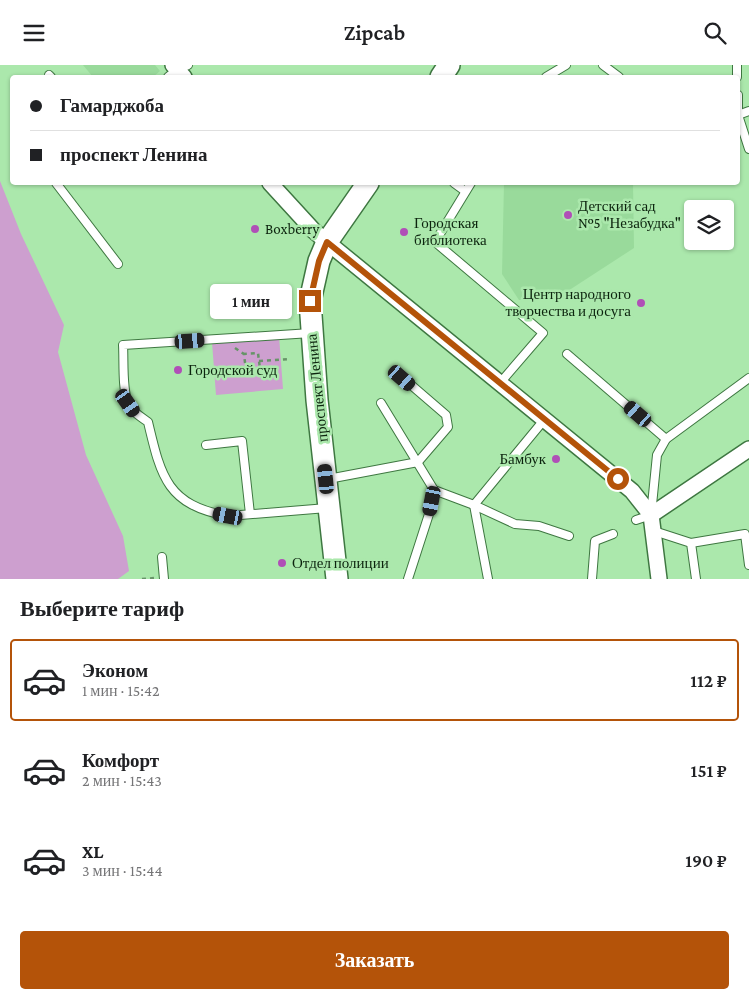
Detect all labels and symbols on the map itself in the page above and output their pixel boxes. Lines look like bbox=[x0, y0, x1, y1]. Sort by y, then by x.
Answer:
place label: Детский сад №5 "Незабудка" bbox=[578, 198, 681, 231]
marker: Детский сад №5 "Незабудка" bbox=[562, 209, 574, 221]
place label: Городская библиотека bbox=[414, 215, 487, 248]
place label: Boxberry bbox=[265, 221, 319, 238]
marker: Boxberry bbox=[249, 223, 261, 235]
marker: Городская библиотека bbox=[398, 226, 410, 238]
callout: 1 мин bbox=[210, 283, 292, 319]
place label: Центр народного творчества и досуга bbox=[506, 286, 631, 319]
route end bbox=[299, 290, 321, 312]
marker: Центр народного творчества и досуга bbox=[635, 297, 647, 309]
car bbox=[174, 332, 205, 350]
street label: проспект Ленина bbox=[303, 333, 331, 443]
place label: Городской суд bbox=[188, 362, 278, 378]
car bbox=[385, 362, 418, 394]
marker: Городской суд bbox=[172, 364, 184, 376]
car bbox=[113, 386, 142, 420]
car bbox=[621, 398, 654, 430]
place label: Бамбук bbox=[499, 451, 547, 467]
marker: Бамбук bbox=[550, 453, 562, 465]
car bbox=[316, 463, 335, 495]
route start bbox=[607, 468, 629, 490]
car bbox=[421, 485, 442, 517]
car bbox=[211, 506, 244, 526]
place label: Отдел полиции bbox=[292, 555, 389, 571]
marker: Отдел полиции bbox=[276, 557, 288, 569]

